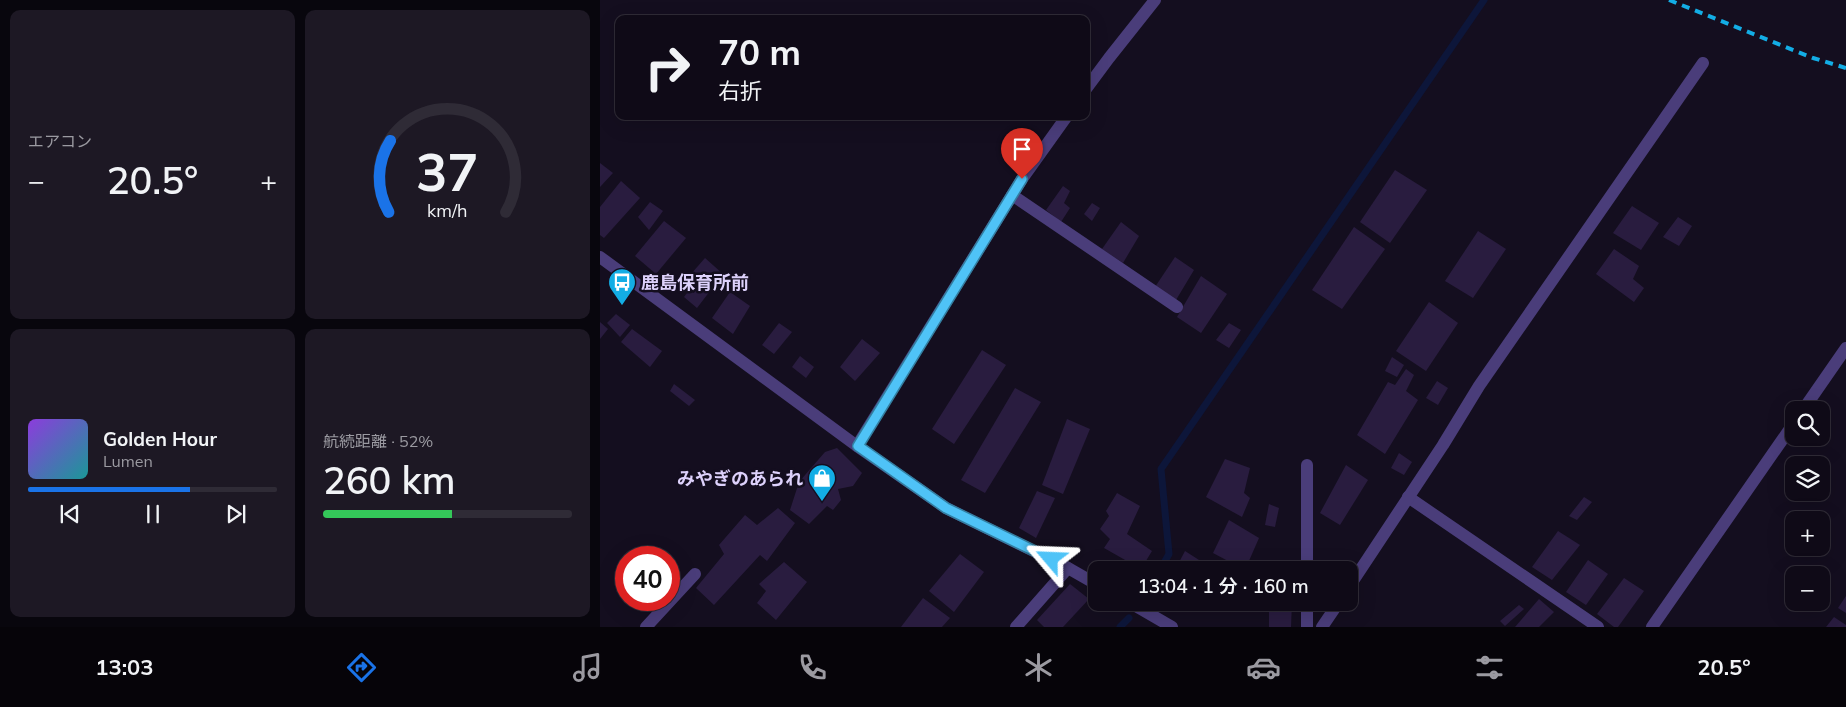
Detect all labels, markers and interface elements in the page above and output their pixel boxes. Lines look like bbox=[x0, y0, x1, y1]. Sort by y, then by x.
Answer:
text: 70 m bbox=[718, 30, 801, 74]
icon: right bbox=[635, 35, 700, 100]
text: 右折 bbox=[718, 77, 762, 105]
pin bbox=[1001, 128, 1043, 179]
text: エアコン bbox=[28, 131, 92, 151]
icon: arrive bbox=[1008, 135, 1036, 163]
text: 37 bbox=[416, 139, 479, 204]
text: 20.5° bbox=[107, 156, 198, 204]
text: − bbox=[28, 163, 45, 198]
text: + bbox=[260, 163, 277, 198]
text: km/h bbox=[427, 199, 468, 221]
bus stop icon: 鹿島保育所前 bbox=[607, 267, 637, 306]
place label: 鹿島保育所前 bbox=[641, 271, 749, 294]
map controls bbox=[1785, 401, 1830, 611]
button: search bbox=[1785, 401, 1830, 446]
text: Golden Hour bbox=[103, 427, 217, 451]
text: 航続距離 · 52% bbox=[323, 431, 433, 451]
text: Lumen bbox=[103, 451, 153, 471]
text: 260 km bbox=[323, 456, 456, 504]
button: layers bbox=[1785, 456, 1830, 501]
shop icon: みやぎのあられ bbox=[807, 463, 837, 502]
place label: みやぎのあられ bbox=[677, 467, 803, 490]
icon: previous bbox=[56, 500, 84, 528]
icon: pause bbox=[139, 500, 167, 528]
icon: next bbox=[222, 500, 250, 528]
button: + bbox=[1785, 511, 1830, 556]
position arrow bbox=[1024, 532, 1076, 584]
speed limit sign: 40 bbox=[615, 546, 680, 611]
button: − bbox=[1785, 566, 1830, 611]
text: 13:04 · 1 分 · 160 m bbox=[1137, 574, 1309, 598]
icon: directions bbox=[344, 650, 379, 685]
icon: music bbox=[570, 650, 605, 685]
icon: phone bbox=[795, 650, 830, 685]
icon: climate bbox=[1021, 650, 1056, 685]
icon: car bbox=[1246, 650, 1281, 685]
icon: filters bbox=[1472, 650, 1507, 685]
text: 13:03 bbox=[95, 653, 154, 681]
text: 20.5° bbox=[1697, 653, 1751, 681]

